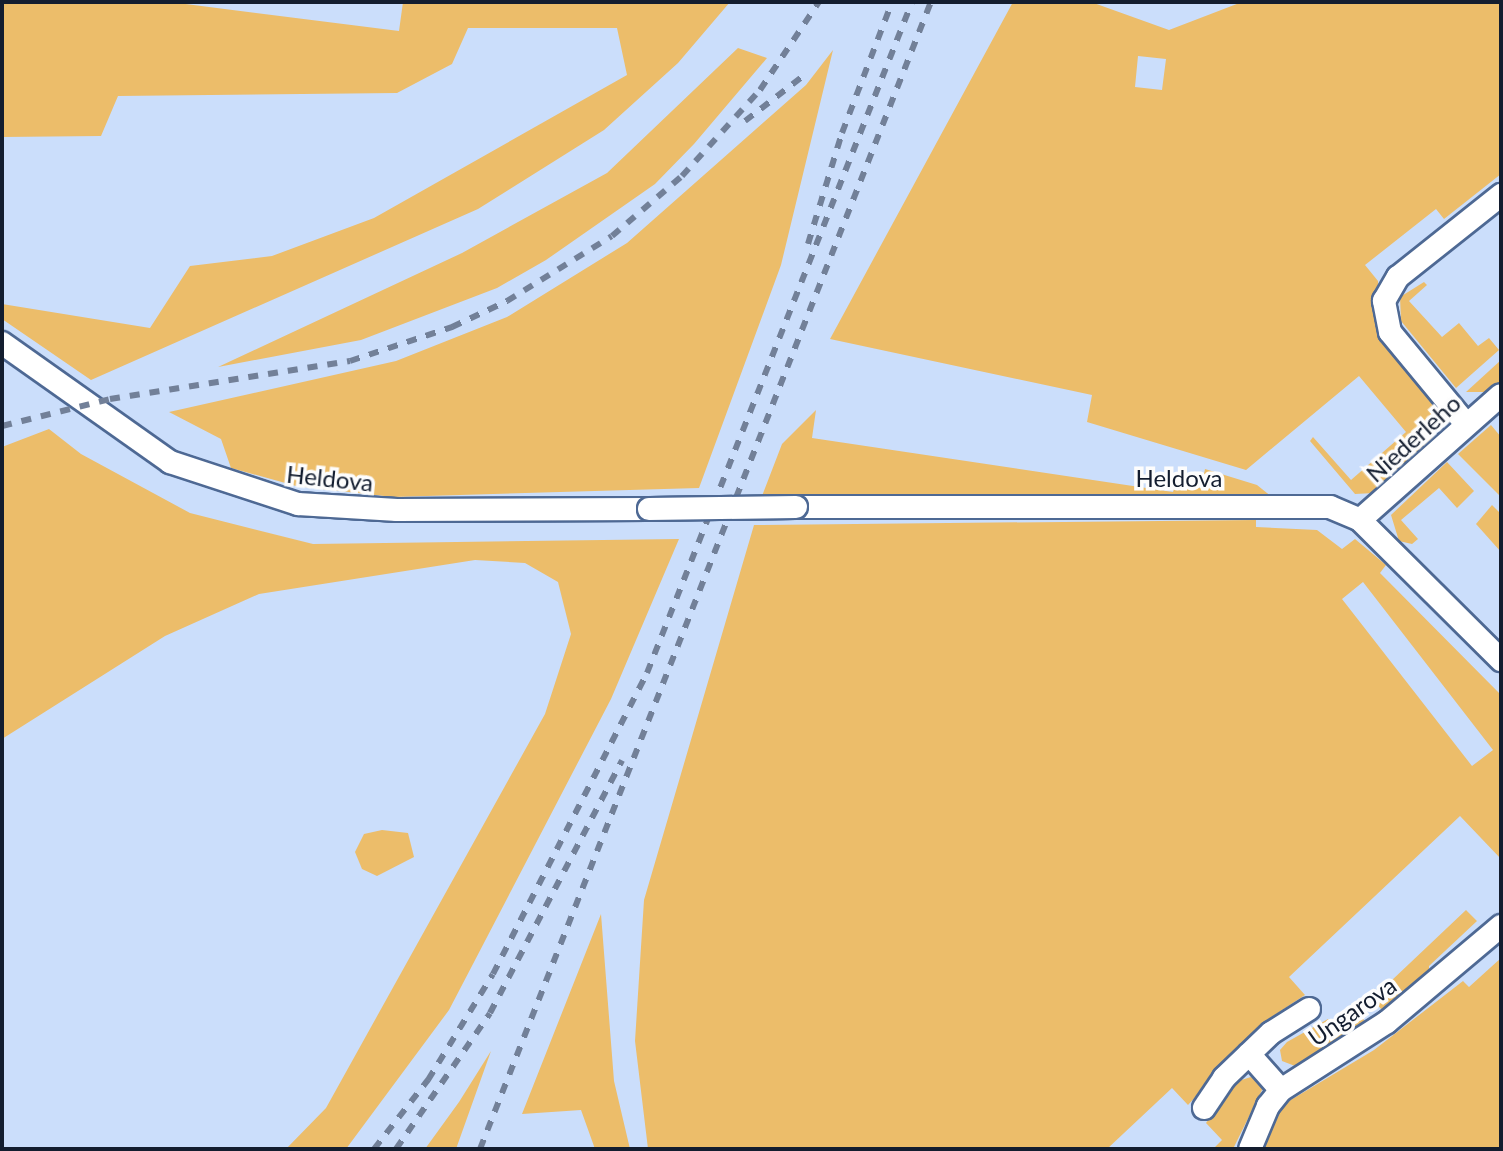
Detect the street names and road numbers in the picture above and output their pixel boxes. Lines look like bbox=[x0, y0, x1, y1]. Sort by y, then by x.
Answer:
street label: Niederleho bbox=[1360, 388, 1466, 488]
street label: Heldova bbox=[285, 459, 375, 497]
street label: Heldova bbox=[1135, 464, 1223, 492]
street label: Ungarova bbox=[1303, 970, 1401, 1052]

